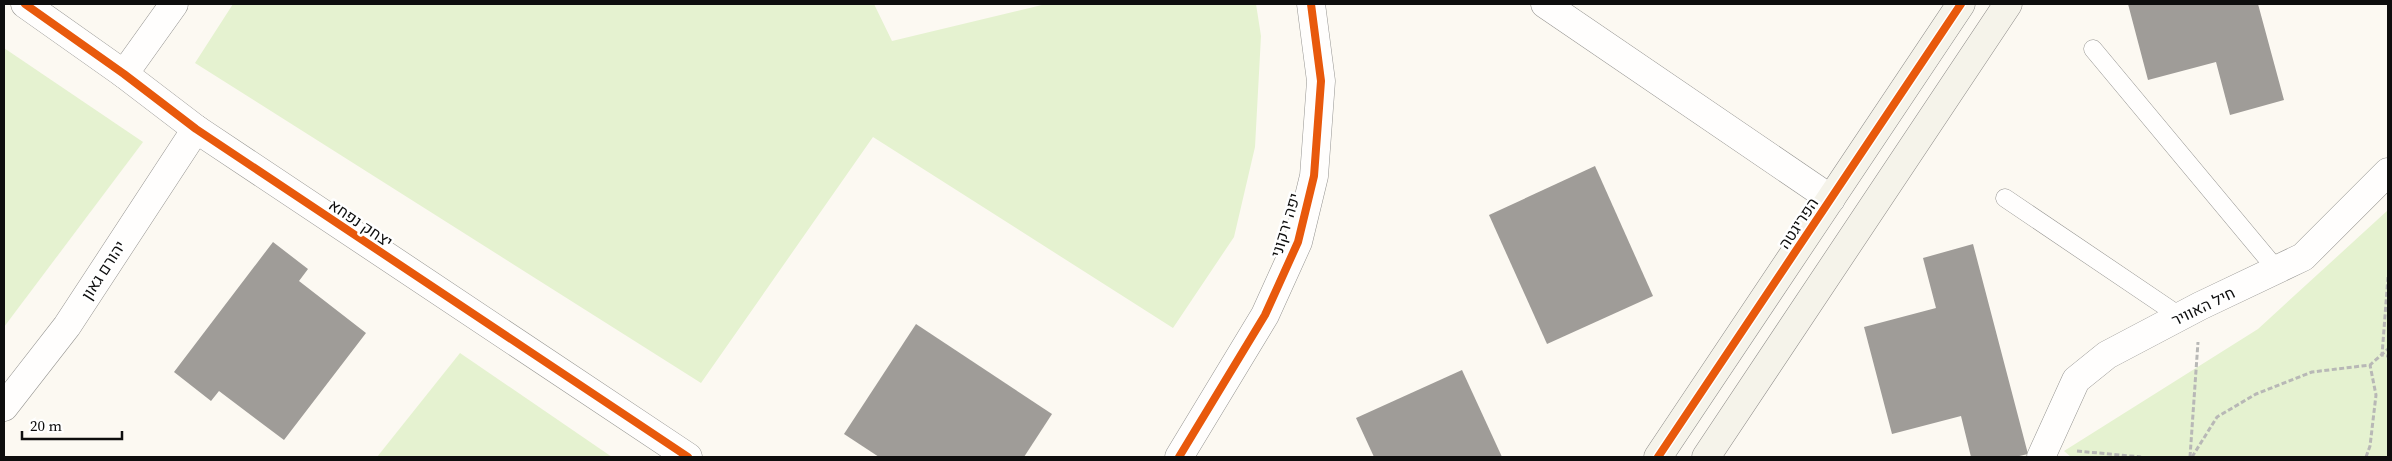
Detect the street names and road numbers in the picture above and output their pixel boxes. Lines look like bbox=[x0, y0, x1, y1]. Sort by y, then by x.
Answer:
street label: יפה ירקוני bbox=[1265, 190, 1305, 260]
street label: הפריגטה bbox=[1773, 193, 1823, 253]
street label: יצחק נפחא bbox=[325, 194, 397, 252]
street label: יהורם גאון bbox=[76, 236, 130, 304]
street label: חיל האוויר bbox=[2167, 281, 2239, 331]

